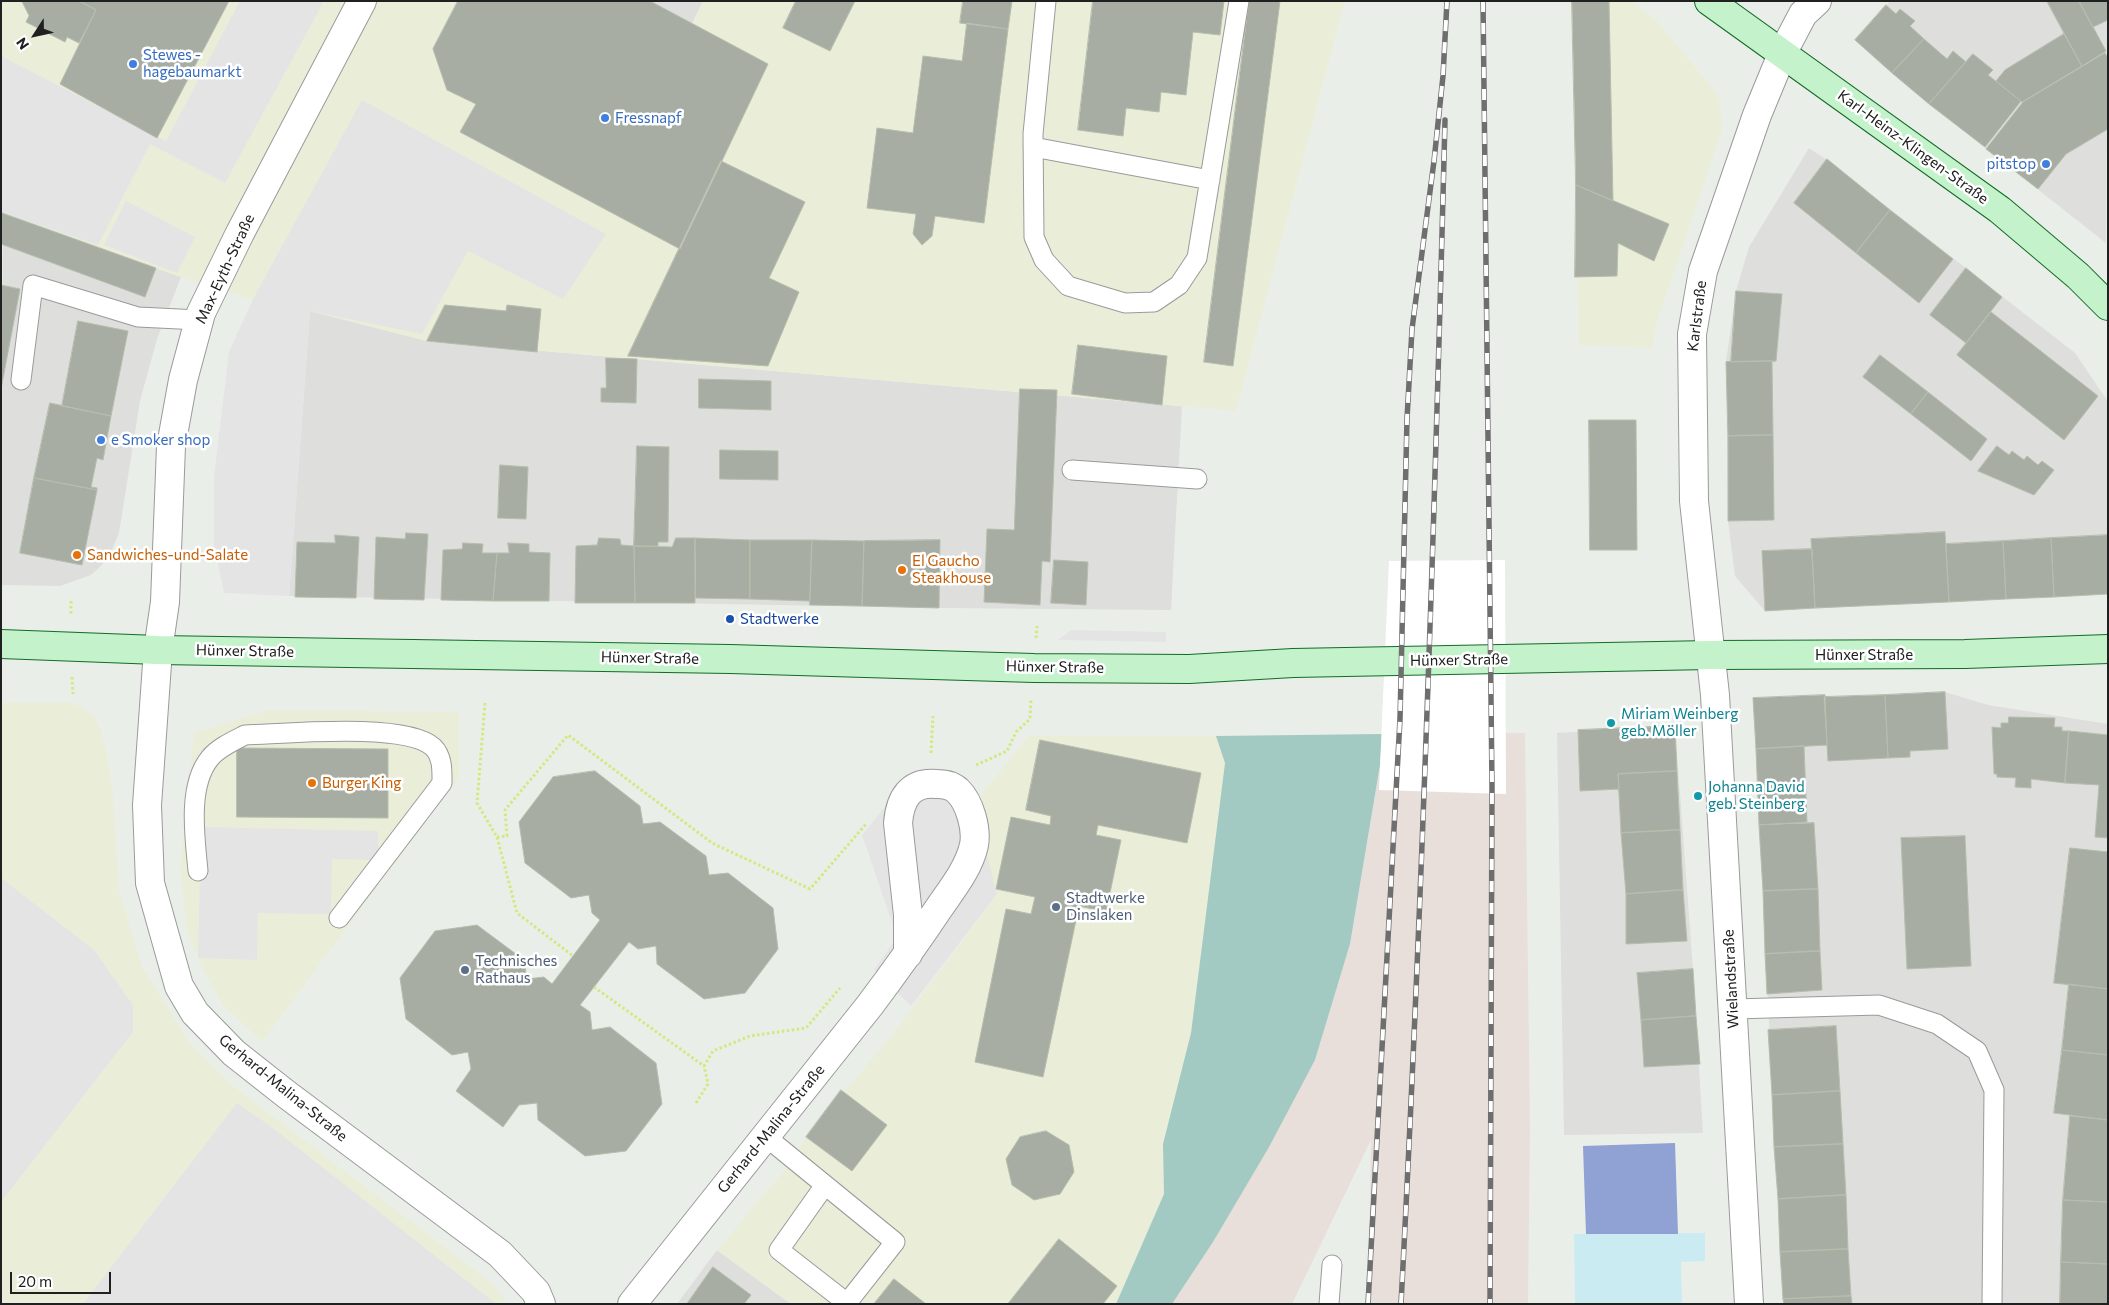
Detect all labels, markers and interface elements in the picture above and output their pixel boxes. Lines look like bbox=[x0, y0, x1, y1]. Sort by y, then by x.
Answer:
north arrow bbox=[10, 10, 60, 60]
text: N bbox=[12, 35, 32, 53]
place label: Stewes - hagebaumarkt bbox=[143, 46, 242, 81]
marker: Stewes - hagebaumarkt bbox=[127, 58, 139, 70]
street label: Karl-Heinz-Klingen-Straße bbox=[1834, 86, 1992, 208]
place label: Fressnapf bbox=[615, 109, 682, 127]
marker: Fressnapf bbox=[599, 112, 611, 124]
place label: pitstop bbox=[1986, 155, 2036, 173]
marker: pitstop bbox=[2040, 158, 2052, 170]
street label: Max-Eyth-Straße bbox=[192, 211, 258, 327]
street label: Karlstraße bbox=[1684, 280, 1710, 352]
place label: e Smoker shop bbox=[111, 431, 210, 449]
marker: e Smoker shop bbox=[95, 434, 107, 446]
place label: Sandwiches-und-Salate bbox=[87, 546, 248, 564]
marker: Sandwiches-und-Salate bbox=[71, 549, 83, 561]
place label: El Gaucho Steakhouse bbox=[912, 552, 991, 587]
marker: El Gaucho Steakhouse bbox=[896, 564, 908, 576]
place label: Stadtwerke bbox=[740, 610, 819, 628]
marker: Stadtwerke bbox=[724, 613, 736, 625]
street label: Hünxer Straße bbox=[196, 641, 294, 661]
street label: Hünxer Straße bbox=[1815, 646, 1913, 664]
street label: Hünxer Straße bbox=[601, 648, 699, 668]
street label: Hünxer Straße bbox=[1410, 650, 1508, 670]
street label: Hünxer Straße bbox=[1006, 657, 1104, 677]
place label: Miriam Weinberg geb. Möller bbox=[1621, 705, 1738, 740]
marker: Miriam Weinberg geb. Möller bbox=[1605, 717, 1617, 729]
place label: Burger King bbox=[322, 774, 401, 792]
marker: Burger King bbox=[306, 777, 318, 789]
place label: Johanna David geb. Steinberg bbox=[1708, 778, 1805, 813]
marker: Johanna David geb. Steinberg bbox=[1692, 790, 1704, 802]
place label: Stadtwerke Dinslaken bbox=[1066, 889, 1145, 924]
marker: Stadtwerke Dinslaken bbox=[1050, 901, 1062, 913]
street label: Wielandstraße bbox=[1719, 929, 1743, 1029]
place label: Technisches Rathaus bbox=[475, 952, 557, 987]
marker: Technisches Rathaus bbox=[459, 964, 471, 976]
street label: Gerhard-Malina-Straße bbox=[215, 1031, 351, 1145]
street label: Gerhard-Malina-Straße bbox=[714, 1061, 828, 1197]
scale bar bbox=[12, 1262, 114, 1294]
text: 20 m bbox=[18, 1272, 52, 1290]

